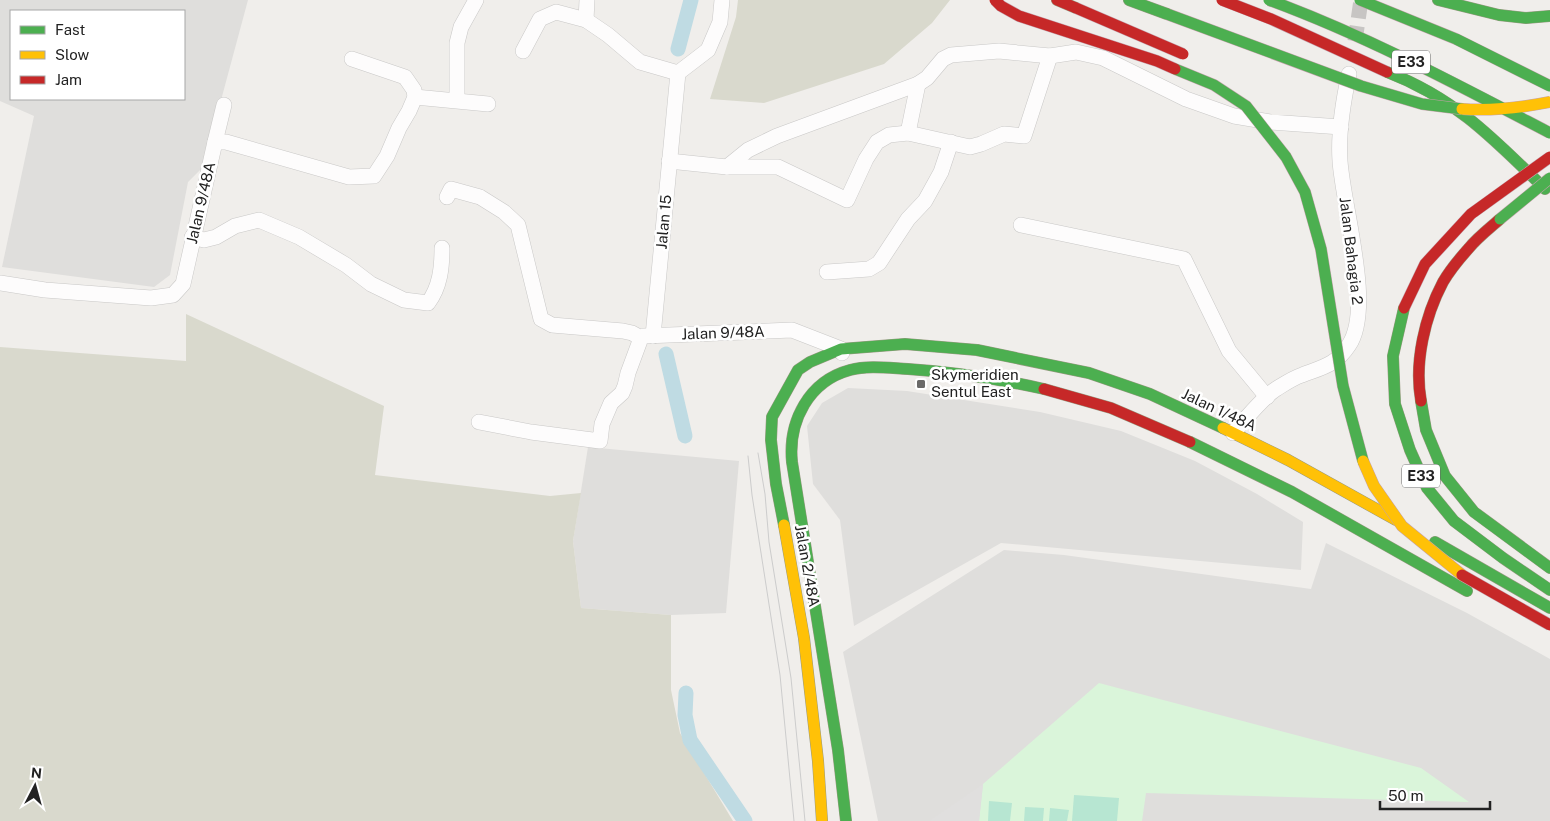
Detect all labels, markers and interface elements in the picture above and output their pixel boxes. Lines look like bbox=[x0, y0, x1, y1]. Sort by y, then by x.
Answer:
legend bbox=[10, 10, 185, 100]
text: Fast bbox=[55, 21, 85, 38]
text: Slow bbox=[55, 46, 90, 63]
road number: E33 bbox=[1392, 51, 1430, 74]
text: Jam bbox=[55, 71, 82, 88]
street label: Jalan 9/48A bbox=[183, 160, 218, 246]
street label: Jalan 15 bbox=[653, 194, 674, 250]
street label: Jalan Bahagia 2 bbox=[1336, 196, 1367, 306]
street label: Jalan 9/48A bbox=[681, 323, 765, 342]
place label: Skymeridien Sentul East bbox=[931, 366, 1019, 400]
marker: Skymeridien Sentul East bbox=[915, 378, 927, 390]
street label: Jalan 1/48A bbox=[1179, 385, 1260, 434]
road number: E33 bbox=[1402, 464, 1440, 488]
street label: Jalan 2/48A bbox=[792, 523, 823, 609]
north arrow bbox=[10, 761, 60, 811]
text: N bbox=[30, 765, 43, 782]
scale bar bbox=[1380, 778, 1490, 810]
text: 50 m bbox=[1388, 787, 1423, 804]

